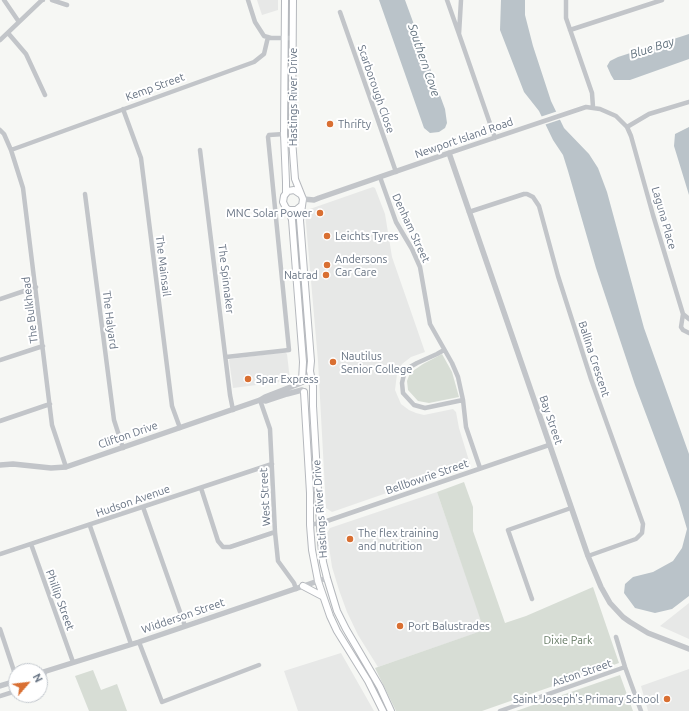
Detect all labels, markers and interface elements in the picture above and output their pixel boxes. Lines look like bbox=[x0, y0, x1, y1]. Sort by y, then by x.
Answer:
water label: Southern Cove bbox=[405, 22, 443, 98]
water label: Blue Bay bbox=[628, 34, 676, 62]
street label: Scarborough Close bbox=[355, 43, 397, 135]
street label: Hastings River Drive bbox=[286, 48, 300, 146]
street label: Kemp Street bbox=[124, 70, 186, 104]
street label: Newport Island Road bbox=[413, 115, 515, 161]
place label: Thrifty bbox=[338, 117, 371, 131]
marker: Thrifty bbox=[325, 119, 335, 129]
street label: Laguna Place bbox=[649, 185, 679, 251]
street label: Denham Street bbox=[389, 191, 433, 265]
place label: MNC Solar Power bbox=[226, 206, 312, 220]
marker: MNC Solar Power bbox=[315, 208, 325, 218]
place label: Leichts Tyres bbox=[335, 229, 399, 243]
marker: Leichts Tyres bbox=[322, 231, 332, 241]
street label: The Mainsail bbox=[153, 235, 173, 297]
street label: The Spinnaker bbox=[215, 244, 237, 314]
place label: Andersons Car Care bbox=[335, 252, 387, 278]
marker: Andersons Car Care bbox=[322, 260, 332, 270]
place label: Natrad bbox=[284, 268, 318, 282]
marker: Natrad bbox=[321, 270, 331, 280]
street label: The Bulkhead bbox=[19, 276, 41, 344]
street label: The Halyard bbox=[100, 290, 120, 350]
street label: Ballina Crescent bbox=[576, 319, 612, 399]
place label: Nautilus Senior College bbox=[341, 349, 412, 375]
marker: Nautilus Senior College bbox=[328, 357, 338, 367]
place label: Spar Express bbox=[256, 372, 319, 386]
marker: Spar Express bbox=[243, 374, 253, 384]
street label: Bay Street bbox=[536, 394, 566, 446]
street label: Clifton Drive bbox=[97, 419, 159, 451]
street label: Bellbowrie Street bbox=[384, 457, 470, 497]
street label: Hastings River Drive bbox=[310, 459, 330, 559]
street label: West Street bbox=[257, 467, 273, 527]
street label: Hudson Avenue bbox=[94, 482, 172, 520]
place label: The flex training and nutrition bbox=[358, 526, 439, 552]
marker: The flex training and nutrition bbox=[345, 534, 355, 544]
street label: Phillip Street bbox=[43, 568, 77, 632]
street label: Widderson Street bbox=[140, 596, 226, 636]
place label: Port Balustrades bbox=[408, 619, 490, 633]
marker: Port Balustrades bbox=[395, 621, 405, 631]
park label: Dixie Park bbox=[543, 633, 593, 647]
street label: Aston Street bbox=[550, 657, 614, 689]
north arrow bbox=[8, 663, 48, 703]
text: N bbox=[30, 671, 45, 684]
place label: Saint Joseph's Primary School bbox=[513, 692, 659, 706]
marker: Saint Joseph's Primary School bbox=[662, 694, 672, 704]

